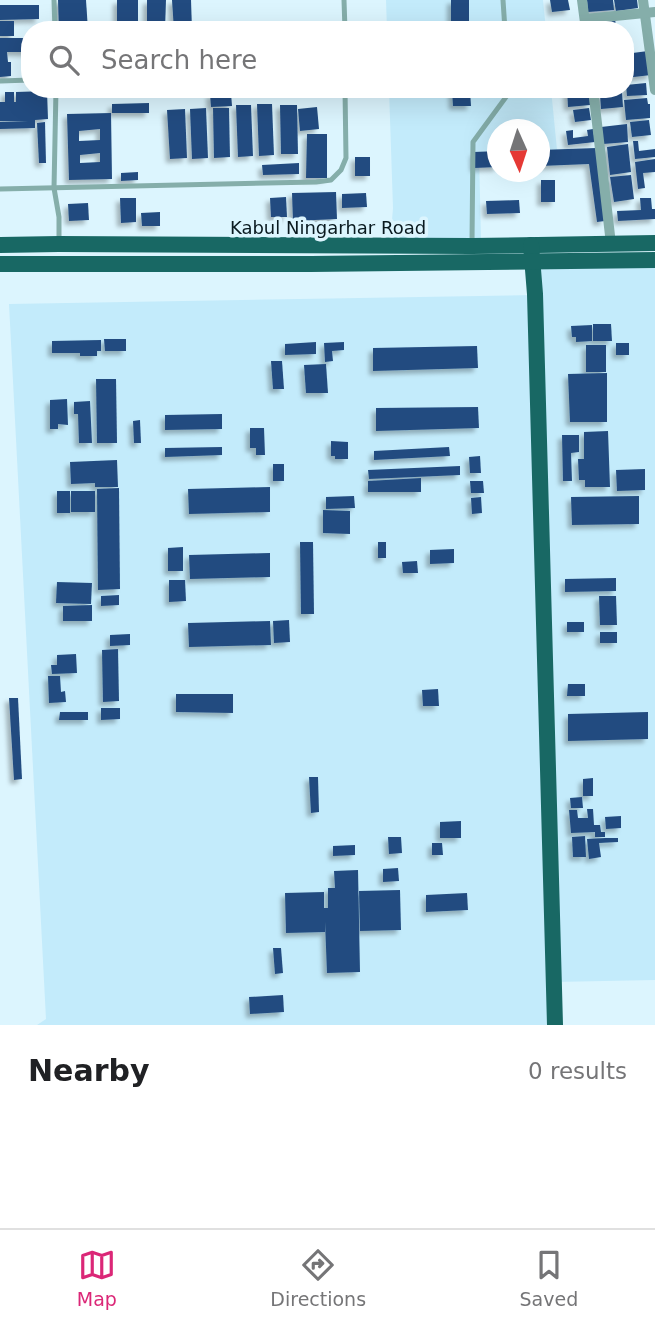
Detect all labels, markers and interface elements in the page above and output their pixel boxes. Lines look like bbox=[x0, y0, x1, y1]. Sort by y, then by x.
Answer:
search box bbox=[21, 21, 634, 98]
icon: search bbox=[45, 41, 83, 79]
text: Search here bbox=[101, 45, 257, 75]
north arrow bbox=[487, 119, 550, 182]
street label: Kabul Ningarhar Road bbox=[230, 217, 426, 238]
text: Nearby bbox=[28, 1053, 150, 1088]
text: 0 results bbox=[528, 1058, 627, 1084]
tab: Map bbox=[77, 1246, 117, 1310]
tab: Directions bbox=[270, 1246, 366, 1310]
tab: Saved bbox=[520, 1246, 578, 1310]

